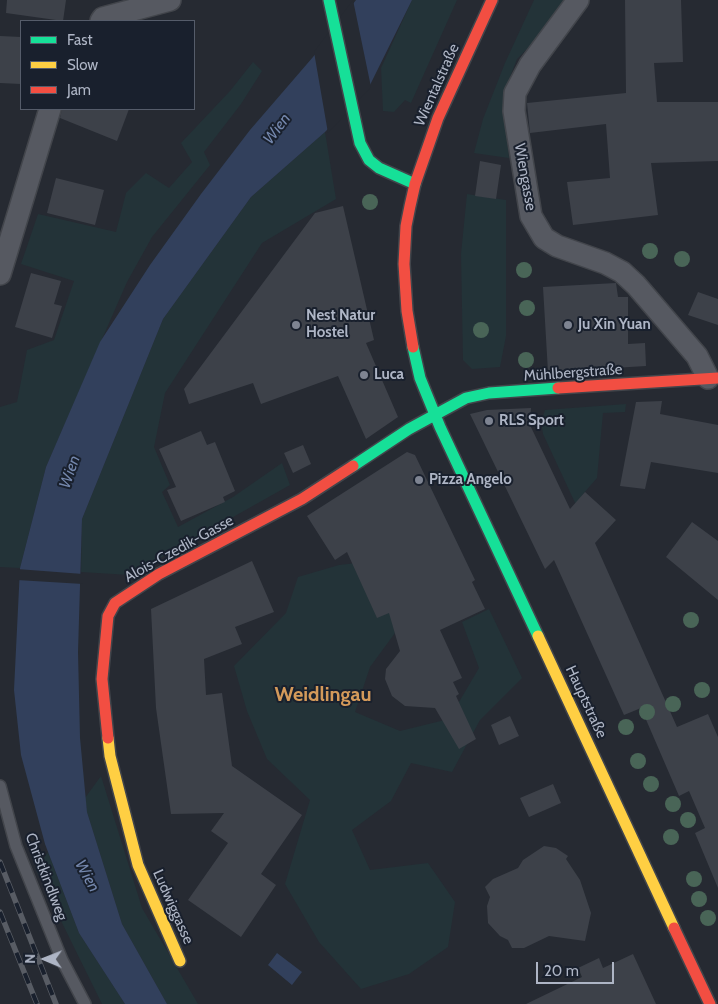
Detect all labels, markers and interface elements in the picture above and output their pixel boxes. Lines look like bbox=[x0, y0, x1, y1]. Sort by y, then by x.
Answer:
legend bbox=[20, 20, 195, 110]
text: Fast bbox=[67, 31, 92, 49]
street label: Wientalstraße bbox=[411, 41, 463, 129]
text: Slow bbox=[67, 56, 98, 74]
text: Jam bbox=[67, 81, 91, 99]
water label: Wien bbox=[259, 110, 295, 148]
street label: Wiengasse bbox=[510, 142, 540, 212]
place label: Nest Natur Hostel bbox=[306, 307, 375, 342]
place label: Ju Xin Yuan bbox=[578, 316, 651, 334]
marker: Nest Natur Hostel bbox=[290, 319, 302, 331]
marker: Ju Xin Yuan bbox=[562, 319, 574, 331]
street label: Mühlbergstraße bbox=[523, 361, 623, 385]
place label: Luca bbox=[374, 366, 404, 384]
marker: Luca bbox=[358, 369, 370, 381]
place label: RLS Sport bbox=[499, 412, 564, 430]
marker: RLS Sport bbox=[483, 415, 495, 427]
water label: Wien bbox=[55, 453, 85, 491]
place label: Pizza Angelo bbox=[429, 471, 512, 489]
marker: Pizza Angelo bbox=[413, 474, 425, 486]
street label: Alois-Czedik-Gasse bbox=[121, 512, 237, 586]
street label: Hauptstraße bbox=[561, 663, 611, 741]
district label: Weidlingau bbox=[274, 683, 372, 707]
street label: Christkindlweg bbox=[21, 831, 71, 923]
water label: Wien bbox=[70, 857, 104, 895]
street label: Ludwiggasse bbox=[149, 867, 197, 947]
north arrow bbox=[20, 934, 70, 984]
scale bar bbox=[538, 952, 616, 984]
text: N bbox=[21, 954, 39, 964]
text: 20 m bbox=[544, 962, 579, 980]

